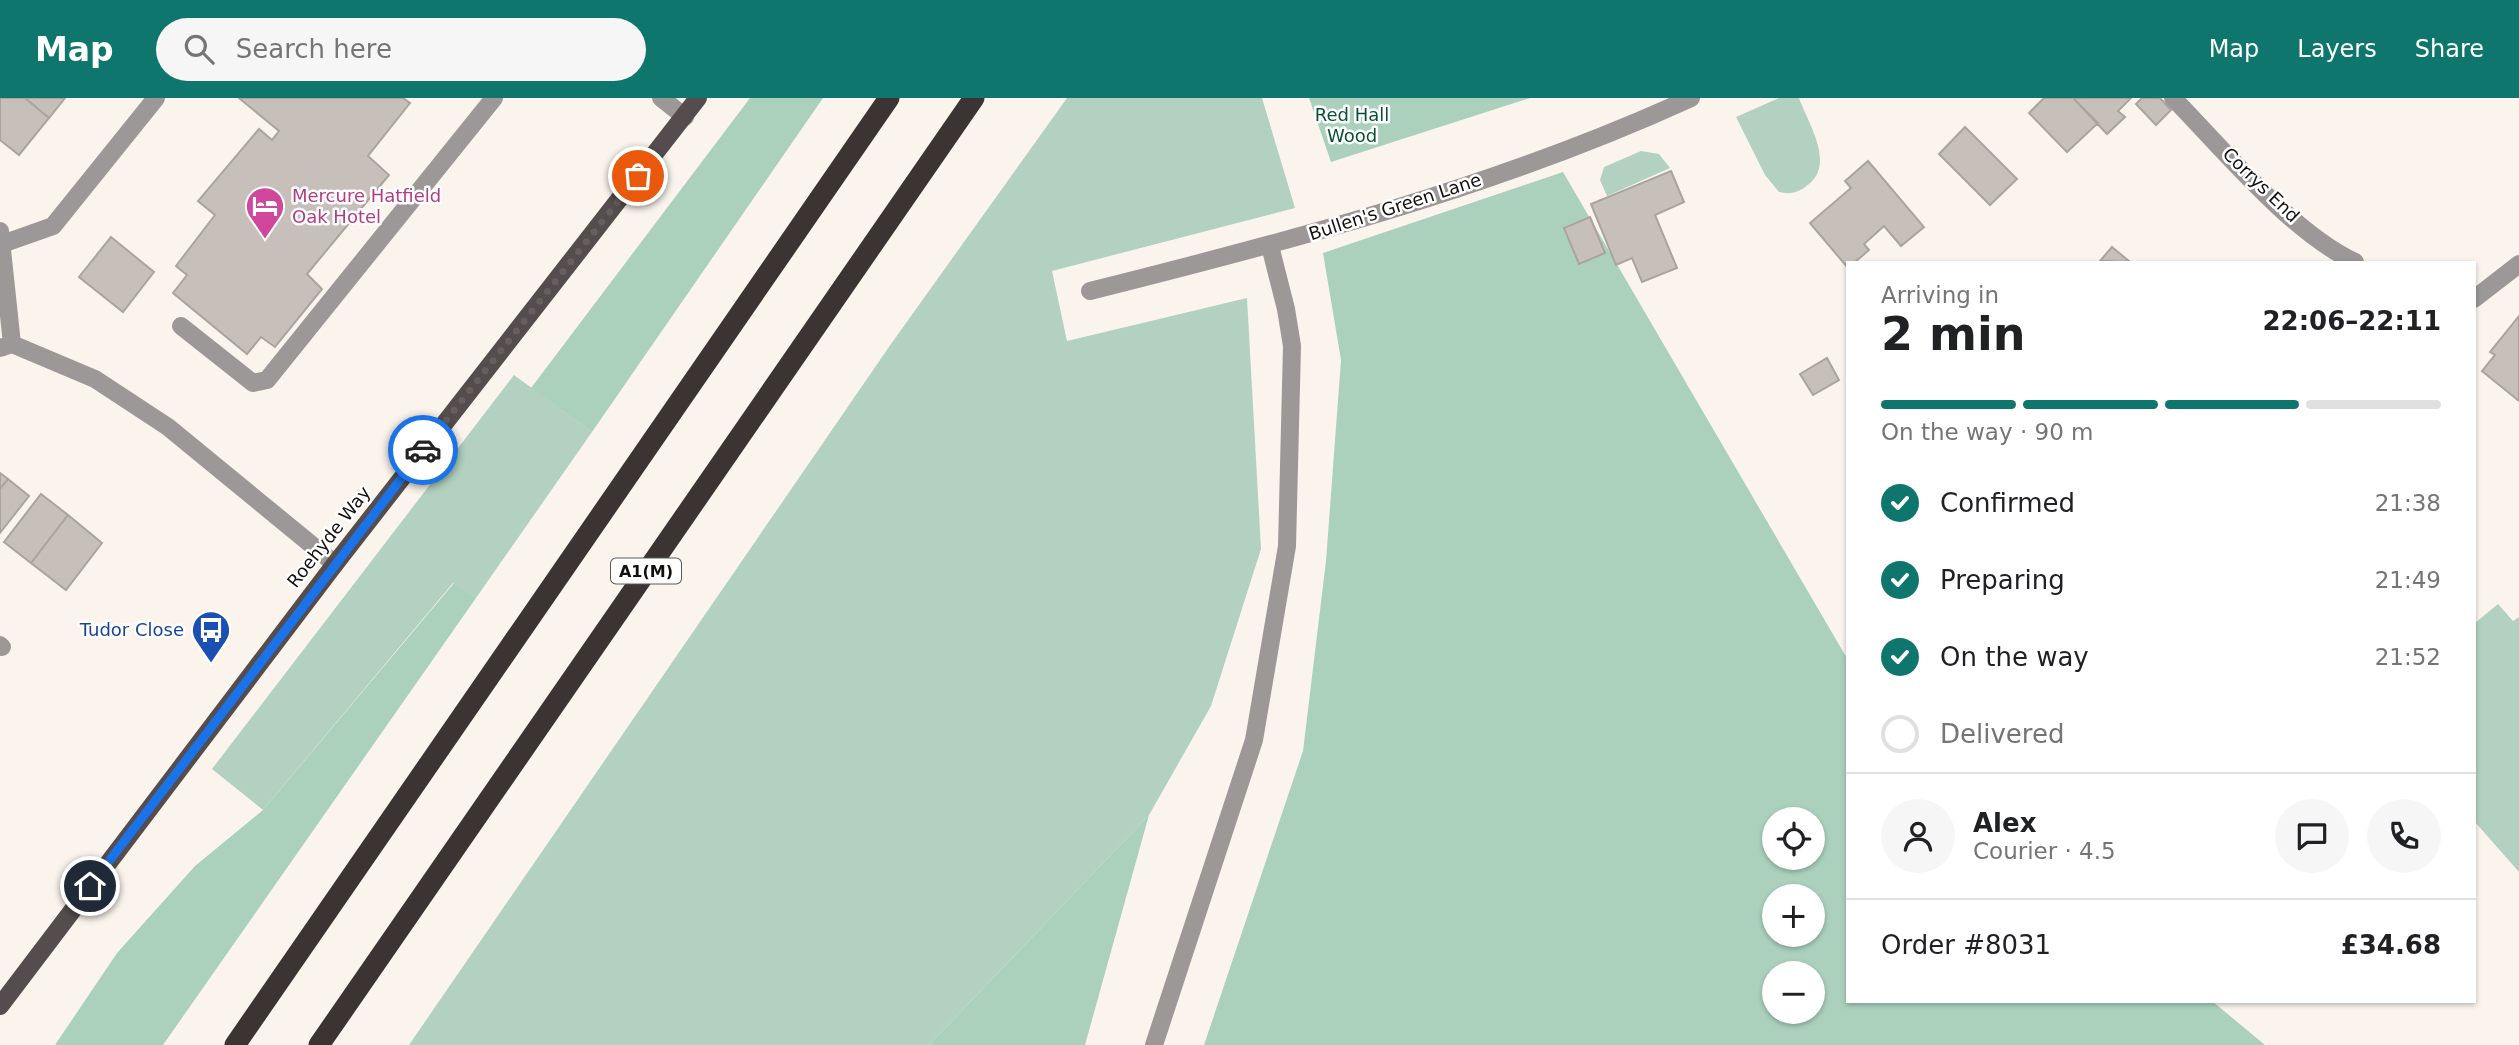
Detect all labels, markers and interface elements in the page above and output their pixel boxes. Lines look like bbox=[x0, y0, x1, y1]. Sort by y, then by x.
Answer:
search box bbox=[156, 18, 646, 81]
text: Map bbox=[35, 30, 114, 69]
icon: search bbox=[180, 30, 218, 68]
text: Search here bbox=[236, 34, 392, 64]
text: Map bbox=[2209, 35, 2259, 63]
text: Layers bbox=[2297, 35, 2377, 63]
text: Share bbox=[2415, 35, 2484, 63]
park label: Red Hall Wood bbox=[1315, 104, 1389, 146]
street label: Corrys End bbox=[2219, 143, 2304, 226]
pin bbox=[608, 146, 668, 206]
icon: bag bbox=[619, 157, 657, 195]
street label: Bullen's Green Lane bbox=[1306, 169, 1484, 244]
hotel icon: Mercure Hatfield Oak Hotel bbox=[244, 185, 286, 240]
place label: Mercure Hatfield Oak Hotel bbox=[292, 185, 441, 227]
text: Arriving in bbox=[1881, 282, 1999, 308]
text: 22:06–22:11 bbox=[2262, 306, 2441, 336]
text: 2 min bbox=[1881, 307, 2025, 361]
courier bbox=[388, 415, 458, 485]
text: On the way · 90 m bbox=[1881, 419, 2093, 445]
icon: car bbox=[404, 431, 442, 469]
street label: Roehyde Way bbox=[283, 482, 375, 591]
icon: check bbox=[1881, 484, 1919, 522]
text: Confirmed bbox=[1940, 488, 2075, 518]
text: 21:38 bbox=[2375, 490, 2441, 516]
road number: A1(M) bbox=[611, 558, 681, 584]
icon: check bbox=[1881, 561, 1919, 599]
text: Preparing bbox=[1940, 565, 2065, 595]
text: 21:49 bbox=[2375, 567, 2441, 593]
bus stop icon: Tudor Close bbox=[190, 609, 232, 664]
place label: Tudor Close bbox=[79, 619, 184, 640]
icon: check bbox=[1881, 638, 1919, 676]
text: On the way bbox=[1940, 642, 2089, 672]
text: 21:52 bbox=[2375, 644, 2441, 670]
text: Delivered bbox=[1940, 719, 2064, 749]
button: person bbox=[1881, 799, 1955, 873]
button: chat bbox=[2275, 799, 2349, 873]
button: phone bbox=[2367, 799, 2441, 873]
map controls bbox=[1762, 807, 1825, 1024]
button: locate bbox=[1762, 807, 1825, 870]
text: Alex bbox=[1973, 808, 2036, 838]
text: Courier · 4.5 bbox=[1973, 838, 2116, 864]
pin bbox=[60, 856, 120, 916]
icon: home bbox=[71, 867, 109, 905]
button: + bbox=[1762, 884, 1825, 947]
text: Order #8031 bbox=[1881, 930, 2051, 960]
text: £34.68 bbox=[2341, 930, 2441, 960]
button: − bbox=[1762, 961, 1825, 1024]

